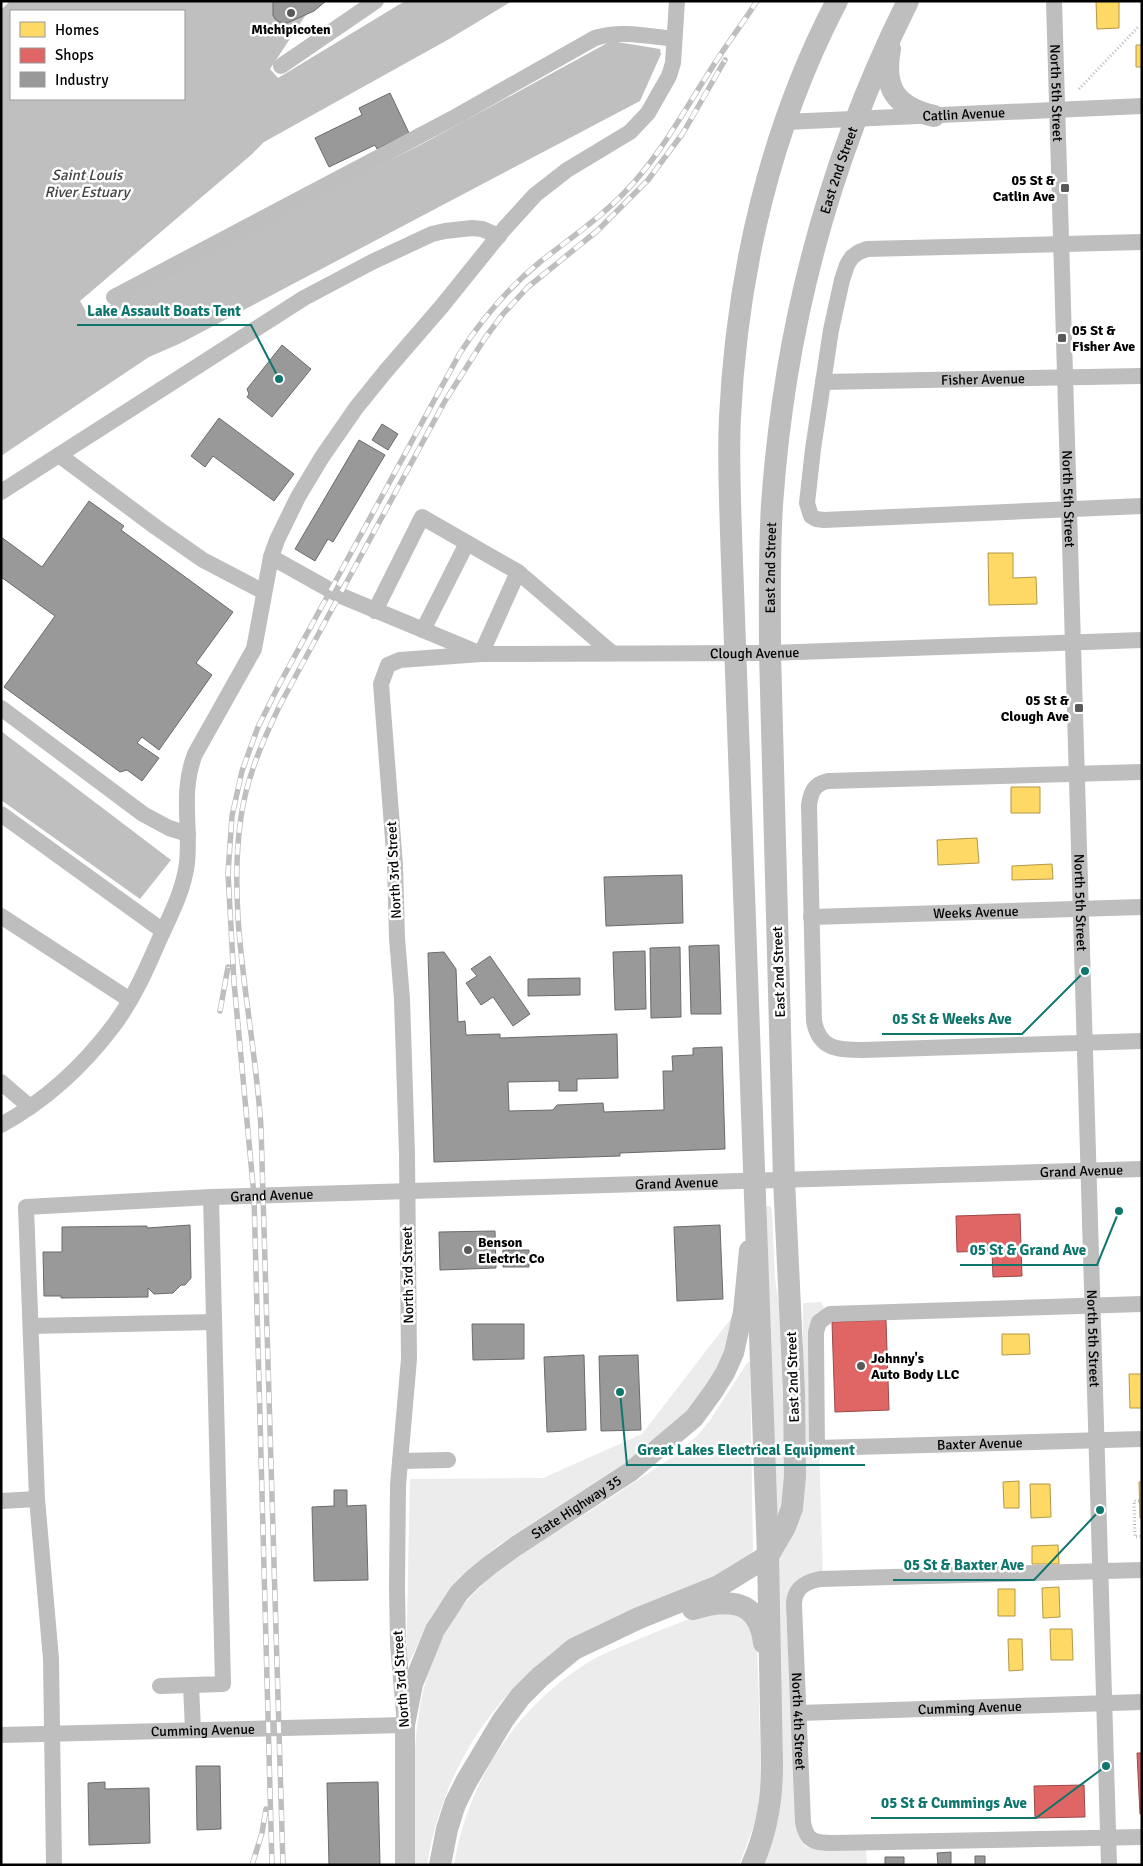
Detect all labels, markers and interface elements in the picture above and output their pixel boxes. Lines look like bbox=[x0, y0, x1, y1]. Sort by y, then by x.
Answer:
marker: Michipicoten bbox=[285, 7, 297, 19]
legend bbox=[10, 10, 185, 100]
text: Homes bbox=[55, 21, 99, 39]
place label: Michipicoten bbox=[251, 21, 331, 38]
street label: North 5th Street bbox=[1047, 44, 1067, 142]
text: Shops bbox=[55, 46, 94, 64]
text: Industry bbox=[55, 71, 108, 89]
street label: Catlin Avenue bbox=[922, 104, 1005, 124]
street label: East 2nd Street bbox=[816, 124, 861, 216]
water label: Saint Louis River Estuary bbox=[45, 166, 131, 201]
place label: 05 St & Catlin Ave bbox=[993, 172, 1056, 205]
marker: 05 St & Catlin Ave bbox=[1059, 182, 1071, 194]
callout: Lake Assault Boats Tent bbox=[77, 295, 251, 325]
text: Lake Assault Boats Tent bbox=[87, 302, 241, 320]
place label: 05 St & Fisher Ave bbox=[1072, 322, 1135, 355]
marker: 05 St & Fisher Ave bbox=[1056, 332, 1068, 344]
street label: Fisher Avenue bbox=[941, 370, 1025, 388]
street label: North 5th Street bbox=[1059, 450, 1079, 548]
street label: East 2nd Street bbox=[761, 522, 780, 613]
street label: Clough Avenue bbox=[710, 643, 800, 662]
place label: 05 St & Clough Ave bbox=[1001, 692, 1070, 725]
marker: 05 St & Clough Ave bbox=[1073, 702, 1085, 714]
street label: North 3rd Street bbox=[383, 821, 405, 919]
street label: North 5th Street bbox=[1071, 854, 1091, 952]
street label: Weeks Avenue bbox=[933, 902, 1019, 922]
street label: East 2nd Street bbox=[769, 926, 789, 1018]
callout: 05 St & Weeks Ave bbox=[882, 1004, 1022, 1034]
text: 05 St & Weeks Ave bbox=[892, 1010, 1012, 1028]
street label: Grand Avenue bbox=[1040, 1161, 1123, 1181]
street label: Grand Avenue bbox=[635, 1173, 719, 1193]
street label: Grand Avenue bbox=[230, 1185, 314, 1205]
street label: North 3rd Street bbox=[399, 1226, 417, 1324]
place label: Benson Electric Co bbox=[478, 1234, 545, 1267]
callout: 05 St & Grand Ave bbox=[960, 1235, 1097, 1265]
text: 05 St & Grand Ave bbox=[970, 1241, 1086, 1259]
marker: Benson Electric Co bbox=[462, 1244, 474, 1256]
street label: North 5th Street bbox=[1084, 1289, 1103, 1388]
street label: East 2nd Street bbox=[783, 1331, 803, 1423]
place label: Johnny's Auto Body LLC bbox=[871, 1350, 960, 1383]
marker: Johnny's Auto Body LLC bbox=[855, 1360, 867, 1372]
street label: Baxter Avenue bbox=[937, 1434, 1023, 1453]
callout: Great Lakes Electrical Equipment bbox=[627, 1435, 865, 1465]
text: Great Lakes Electrical Equipment bbox=[637, 1441, 855, 1459]
street label: State Highway 35 bbox=[528, 1471, 625, 1542]
callout: 05 St & Baxter Ave bbox=[893, 1550, 1034, 1580]
text: 05 St & Baxter Ave bbox=[904, 1556, 1024, 1574]
street label: North 3rd Street bbox=[389, 1630, 413, 1728]
street label: North 4th Street bbox=[788, 1672, 809, 1770]
street label: Cumming Avenue bbox=[918, 1697, 1022, 1718]
street label: Cumming Avenue bbox=[151, 1720, 255, 1740]
callout: 05 St & Cummings Ave bbox=[871, 1788, 1036, 1818]
text: 05 St & Cummings Ave bbox=[881, 1794, 1027, 1812]

